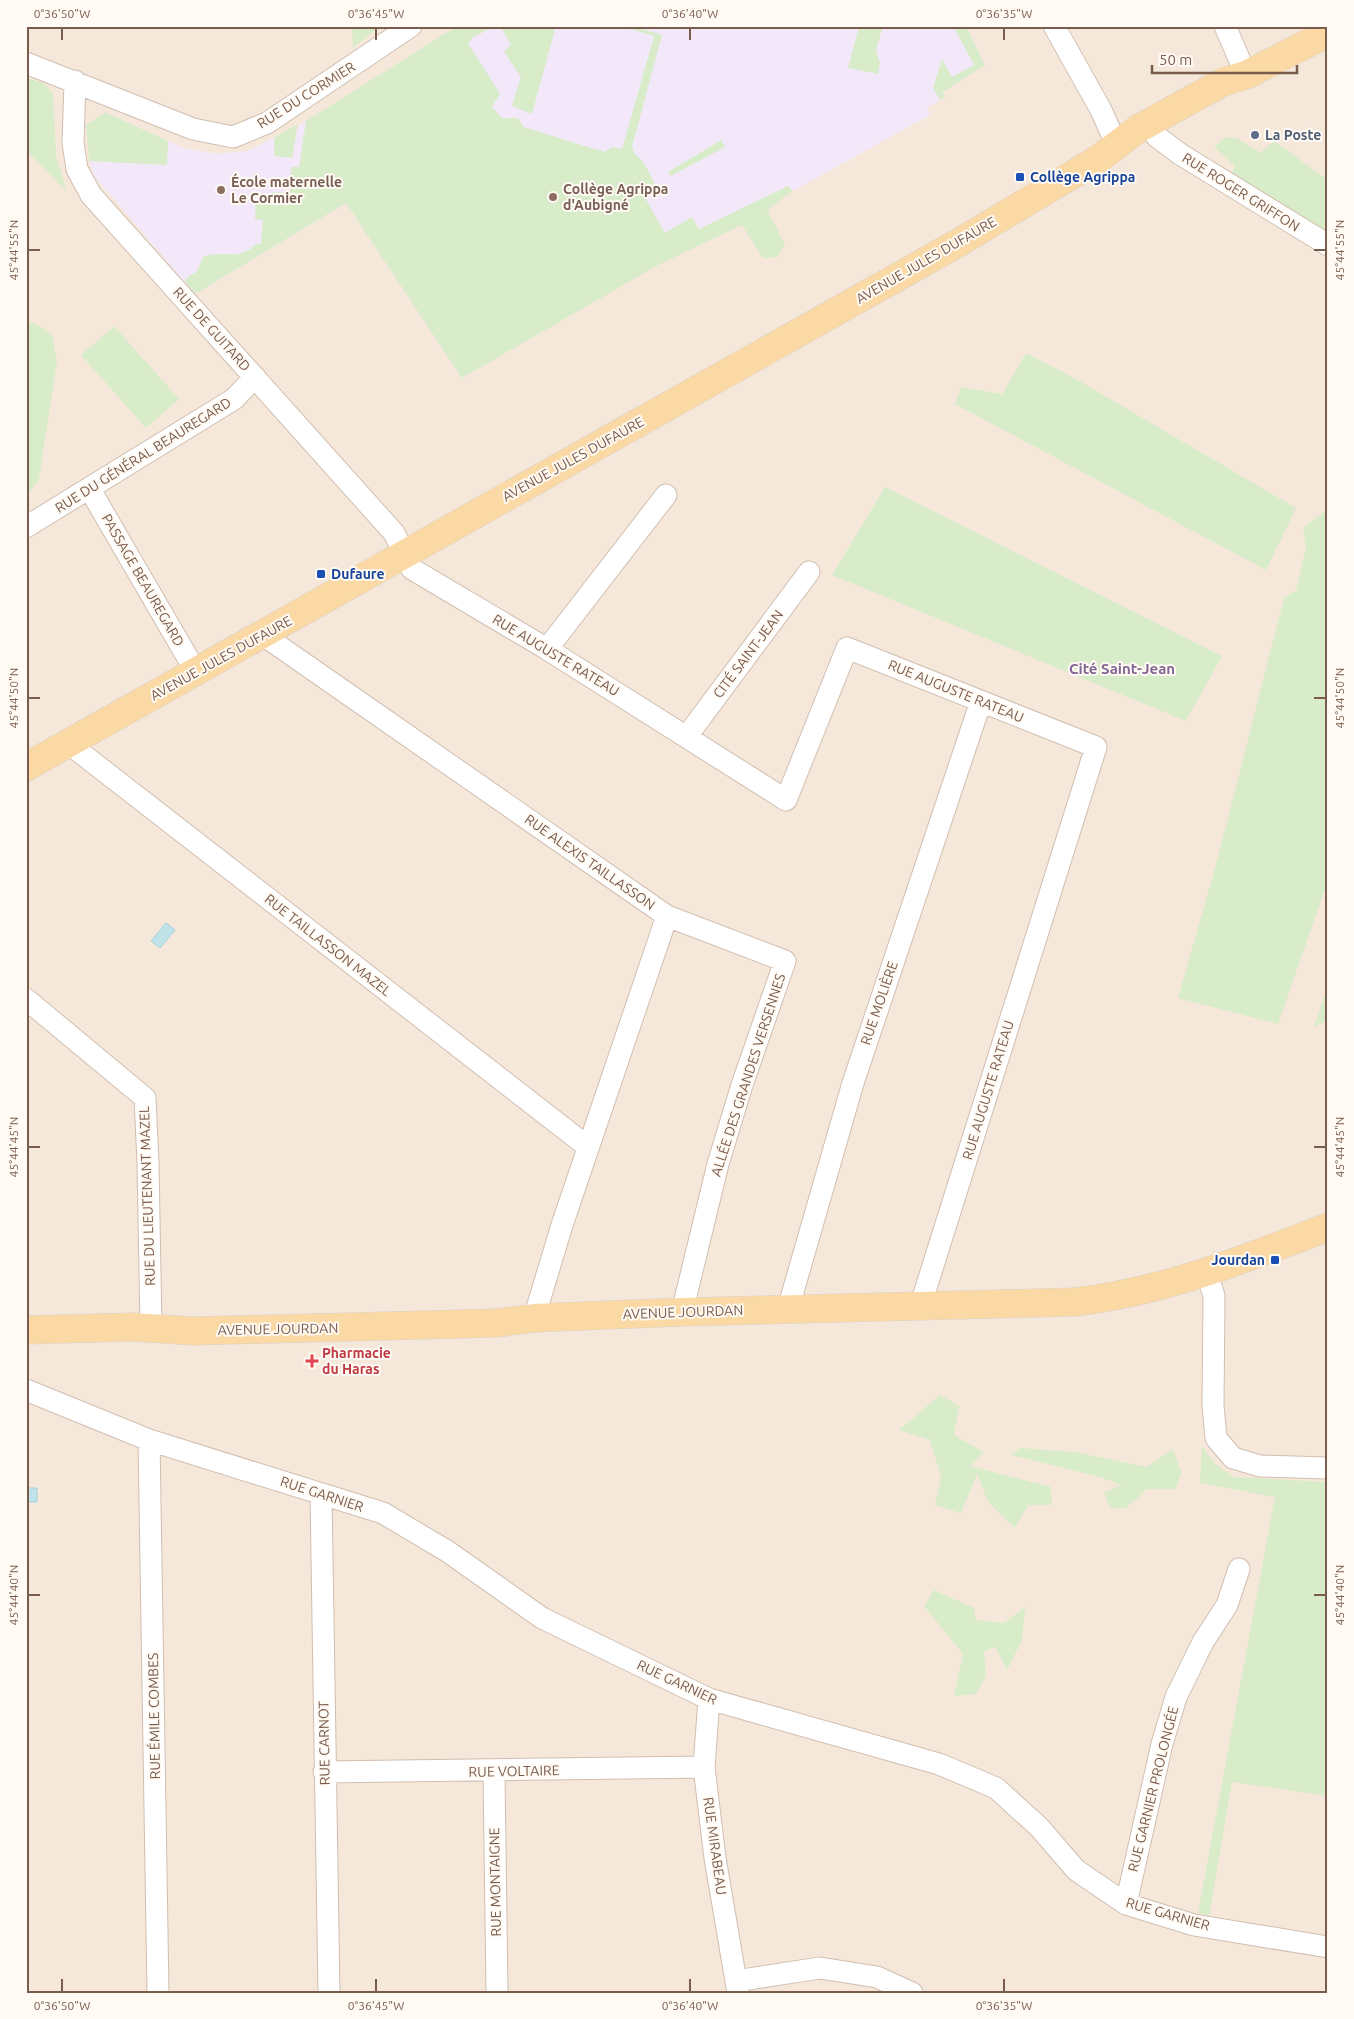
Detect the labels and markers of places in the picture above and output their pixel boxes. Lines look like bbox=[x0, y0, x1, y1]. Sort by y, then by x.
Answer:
place label: La Poste bbox=[1265, 127, 1321, 143]
marker: La Poste bbox=[1249, 129, 1261, 141]
place label: Collège Agrippa bbox=[1030, 169, 1135, 185]
marker: Collège Agrippa bbox=[1014, 171, 1026, 183]
place label: École maternelle Le Cormier bbox=[231, 173, 342, 206]
place label: Collège Agrippa d'Aubigné bbox=[563, 181, 668, 213]
marker: École maternelle Le Cormier bbox=[215, 184, 227, 196]
marker: Collège Agrippa d'Aubigné bbox=[547, 191, 559, 203]
place label: Dufaure bbox=[331, 566, 385, 582]
marker: Dufaure bbox=[315, 568, 327, 580]
place label: Jourdan bbox=[1211, 1252, 1265, 1268]
marker: Jourdan bbox=[1269, 1254, 1281, 1266]
place label: Pharmacie du Haras bbox=[322, 1345, 391, 1377]
marker: Pharmacie du Haras bbox=[306, 1355, 318, 1367]

